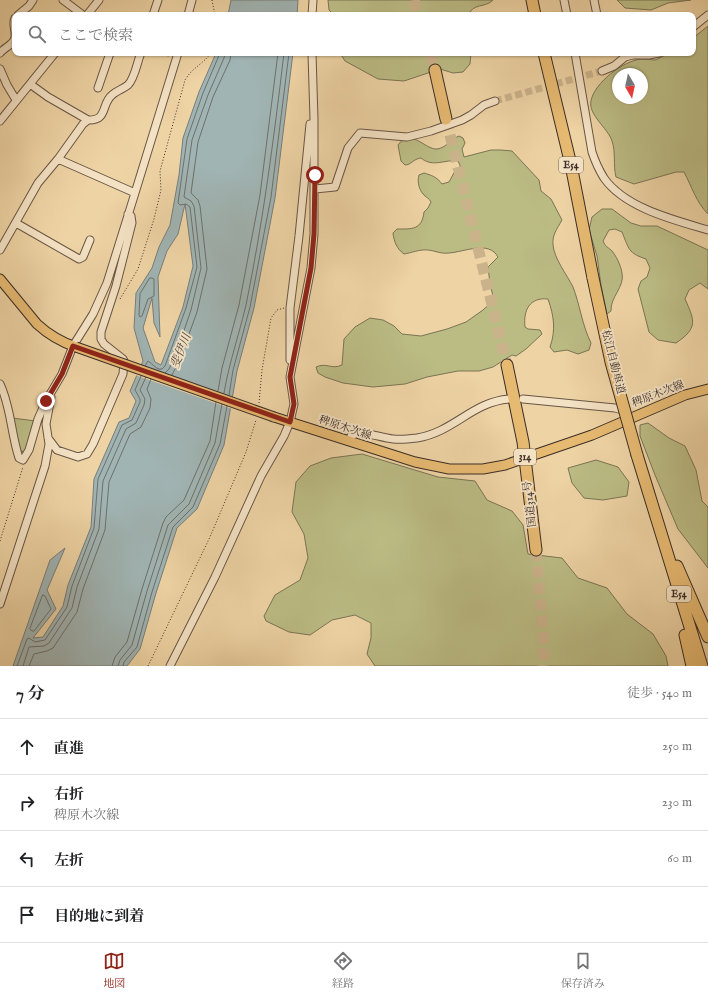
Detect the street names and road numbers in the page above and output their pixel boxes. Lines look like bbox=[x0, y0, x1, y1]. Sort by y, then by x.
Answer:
road number: E54 bbox=[559, 157, 583, 173]
street label: 松江自動車道 bbox=[598, 328, 628, 396]
street label: 稗原木次線 bbox=[630, 378, 686, 410]
street label: 稗原木次線 bbox=[317, 413, 373, 443]
road number: 314 bbox=[514, 449, 536, 465]
street label: 国道314号 bbox=[520, 480, 540, 528]
road number: E54 bbox=[667, 586, 691, 602]

